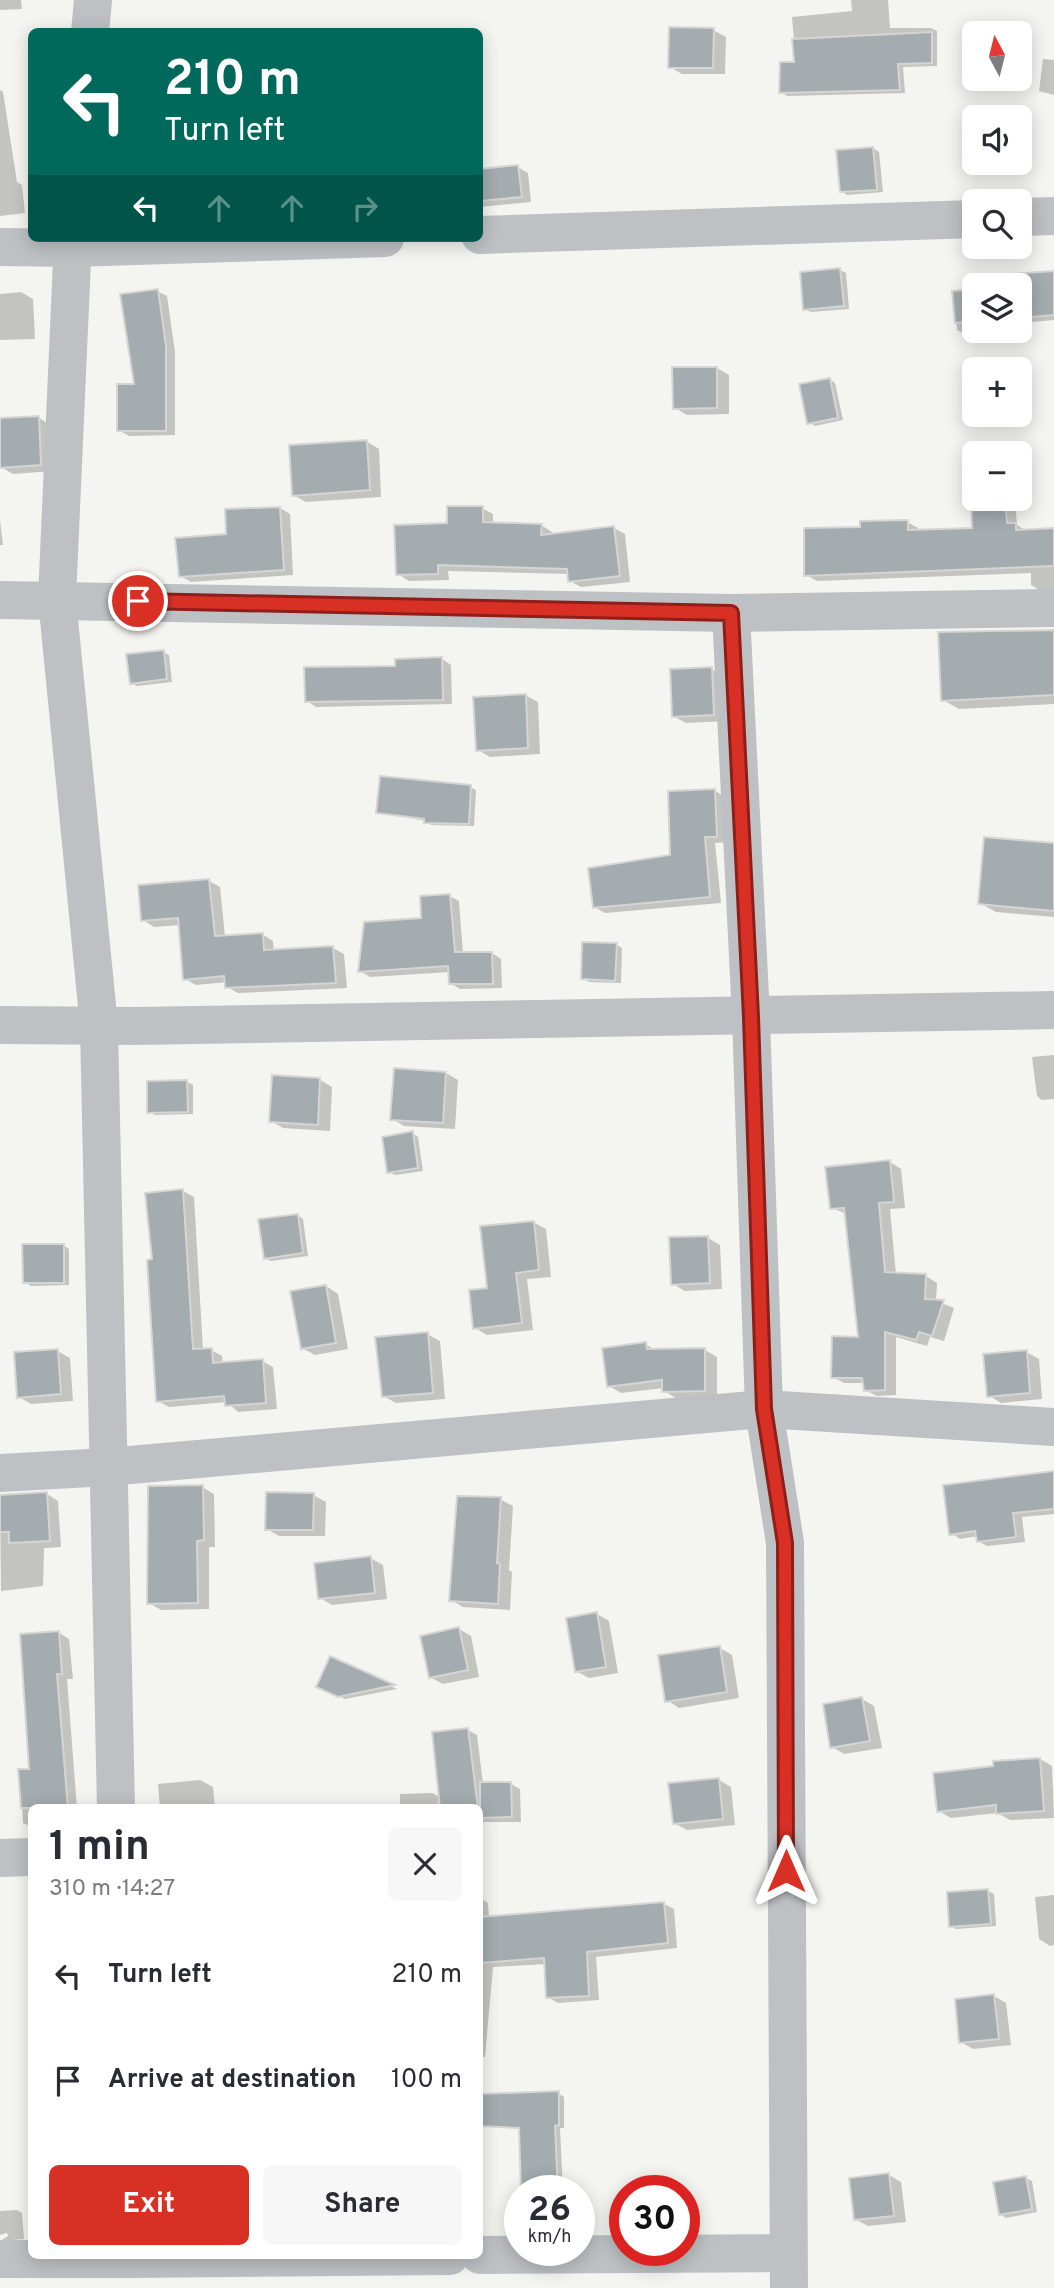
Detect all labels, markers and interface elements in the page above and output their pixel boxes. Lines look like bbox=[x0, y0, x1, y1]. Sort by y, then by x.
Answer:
north arrow bbox=[962, 21, 1032, 91]
map controls bbox=[962, 21, 1032, 511]
text: 210 m bbox=[164, 51, 301, 113]
icon: left bbox=[49, 56, 140, 147]
button: sound bbox=[962, 105, 1032, 175]
text: Turn left bbox=[164, 112, 285, 152]
icon: left bbox=[127, 189, 165, 227]
icon: ahead bbox=[200, 189, 238, 227]
icon: ahead bbox=[273, 189, 311, 227]
icon: right bbox=[346, 189, 384, 227]
button: search bbox=[962, 189, 1032, 259]
button: layers bbox=[962, 273, 1032, 343]
button: + bbox=[962, 357, 1032, 427]
button: − bbox=[962, 441, 1032, 511]
pin bbox=[108, 571, 168, 631]
icon: arrive bbox=[119, 582, 157, 620]
text: 1 min bbox=[49, 1822, 150, 1875]
button: close bbox=[388, 1827, 462, 1901]
position arrow bbox=[749, 1834, 823, 1908]
text: 310 m · 14:27 bbox=[49, 1875, 175, 1904]
icon: left bbox=[49, 1957, 87, 1995]
text: Turn left bbox=[108, 1959, 212, 1992]
text: 210 m bbox=[392, 1959, 462, 1992]
icon: arrive bbox=[49, 2062, 87, 2100]
text: Arrive at destination bbox=[108, 2064, 356, 2097]
text: 100 m bbox=[391, 2064, 462, 2097]
button: Exit bbox=[49, 2165, 249, 2245]
button: Share bbox=[263, 2165, 462, 2245]
speed limit sign: 30 bbox=[609, 2175, 700, 2266]
text: 26 bbox=[528, 2189, 571, 2233]
text: km/h bbox=[528, 2226, 571, 2249]

